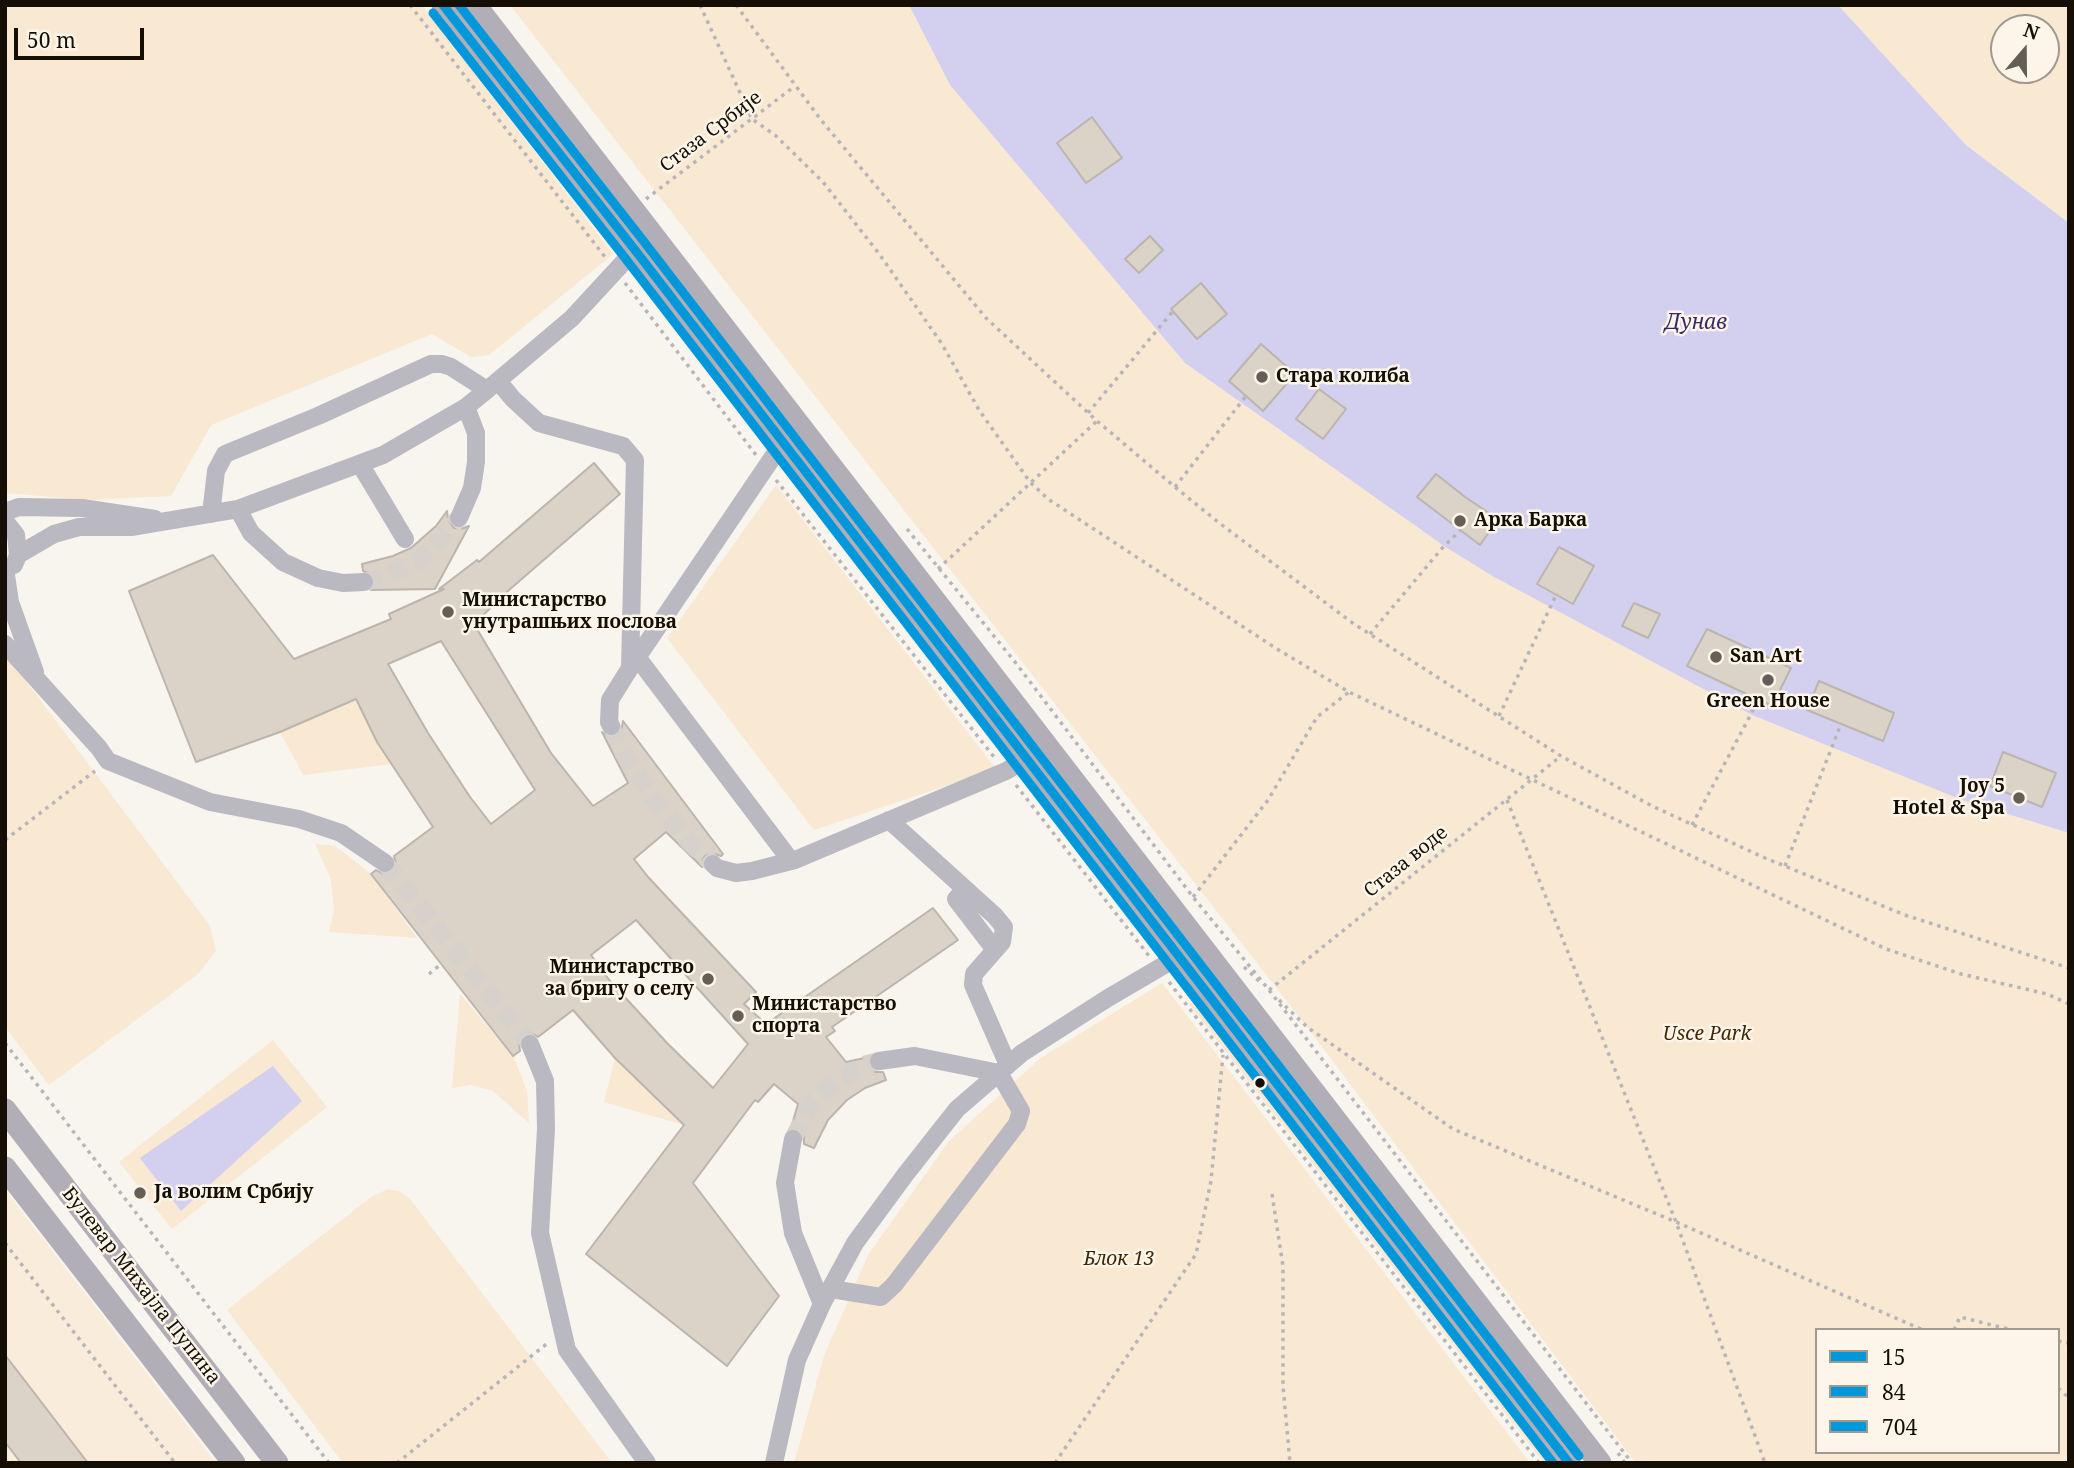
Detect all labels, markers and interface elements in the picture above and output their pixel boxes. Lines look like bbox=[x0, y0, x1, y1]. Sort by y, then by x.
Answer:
scale bar bbox=[18, 14, 147, 58]
north arrow bbox=[1990, 14, 2060, 84]
text: N bbox=[2020, 16, 2043, 46]
text: 50 m bbox=[27, 26, 76, 54]
street label: Стаза Србије bbox=[656, 86, 766, 178]
water label: Дунав bbox=[1665, 310, 1727, 336]
place label: Стара колиба bbox=[1276, 366, 1410, 388]
marker: Стара колиба bbox=[1254, 369, 1270, 385]
place label: Арка Барка bbox=[1474, 510, 1587, 532]
marker: Арка Барка bbox=[1452, 513, 1468, 529]
place label: Министарство унутрашњих послова bbox=[462, 590, 677, 634]
marker: Министарство унутрашњих послова bbox=[440, 604, 456, 620]
place label: San Art bbox=[1730, 646, 1802, 668]
marker: San Art bbox=[1708, 649, 1724, 665]
marker: Green House bbox=[1760, 672, 1776, 688]
place label: Green House bbox=[1706, 691, 1830, 713]
place label: Joy 5 Hotel & Spa bbox=[1893, 776, 2005, 820]
marker: Joy 5 Hotel & Spa bbox=[2011, 790, 2027, 806]
street label: Стаза воде bbox=[1360, 821, 1452, 903]
place label: Министарство за бригу о селу bbox=[545, 957, 694, 1001]
marker: Министарство за бригу о селу bbox=[700, 971, 716, 987]
place label: Министарство спорта bbox=[752, 994, 897, 1038]
marker: Министарство спорта bbox=[730, 1008, 746, 1024]
park label: Usce Park bbox=[1663, 1024, 1751, 1046]
unlabelled marker bbox=[1253, 1076, 1267, 1090]
place label: Ја волим Србију bbox=[154, 1182, 314, 1204]
street label: Булевар Михајла Пупина bbox=[57, 1183, 225, 1389]
marker: Ја волим Србију bbox=[132, 1185, 148, 1201]
park label: Блок 13 bbox=[1084, 1249, 1154, 1271]
legend bbox=[1815, 1328, 2060, 1454]
text: 15 bbox=[1882, 1343, 1905, 1371]
text: 84 bbox=[1882, 1378, 1905, 1406]
text: 704 bbox=[1882, 1413, 1917, 1441]

